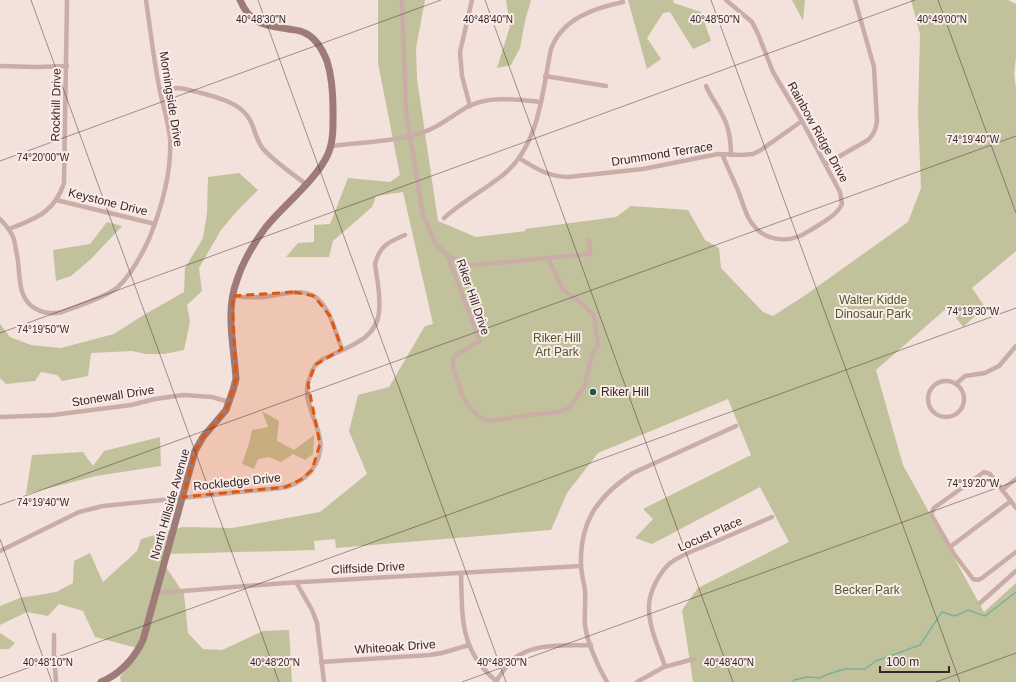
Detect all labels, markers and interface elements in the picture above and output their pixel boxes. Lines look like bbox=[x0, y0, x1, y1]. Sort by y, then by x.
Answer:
text: 40°48'30"N bbox=[236, 14, 286, 25]
text: 40°48'40"N bbox=[463, 14, 513, 25]
text: 40°48'50"N bbox=[690, 14, 740, 25]
text: 40°49'00"N bbox=[917, 14, 967, 25]
street label: Morningside Drive bbox=[157, 50, 186, 148]
street label: Rockhill Drive bbox=[48, 68, 64, 142]
street label: Rainbow Ridge Drive bbox=[785, 79, 852, 185]
text: 74°19'40"W bbox=[947, 134, 1000, 145]
street label: Drummond Terrace bbox=[610, 139, 714, 169]
text: 74°20'00"W bbox=[17, 152, 70, 163]
street label: Keystone Drive bbox=[67, 185, 149, 219]
street label: Riker Hill Drive bbox=[453, 257, 493, 337]
park label: Walter Kidde Dinosaur Park bbox=[835, 293, 912, 321]
text: 74°19'30"W bbox=[947, 306, 1000, 317]
text: 74°19'50"W bbox=[17, 324, 70, 335]
park label: Riker Hill Art Park bbox=[533, 331, 581, 359]
street label: Stonewall Drive bbox=[71, 383, 156, 409]
place label: Riker Hill bbox=[601, 385, 649, 399]
marker: Riker Hill bbox=[588, 387, 598, 397]
street label: North Hillside Avenue bbox=[147, 447, 193, 561]
street label: Rockledge Drive bbox=[192, 470, 282, 494]
text: 74°19'20"W bbox=[947, 478, 1000, 489]
text: 74°19'40"W bbox=[17, 497, 70, 508]
street label: Locust Place bbox=[676, 514, 745, 554]
street label: Cliffside Drive bbox=[331, 559, 406, 577]
park label: Becker Park bbox=[834, 583, 901, 597]
street label: Whiteoak Drive bbox=[354, 637, 436, 657]
scale bar bbox=[880, 648, 949, 674]
text: 100 m bbox=[886, 655, 919, 669]
text: 40°48'10"N bbox=[23, 657, 73, 668]
text: 40°48'20"N bbox=[250, 657, 300, 668]
text: 40°48'30"N bbox=[477, 657, 527, 668]
text: 40°48'40"N bbox=[704, 657, 754, 668]

